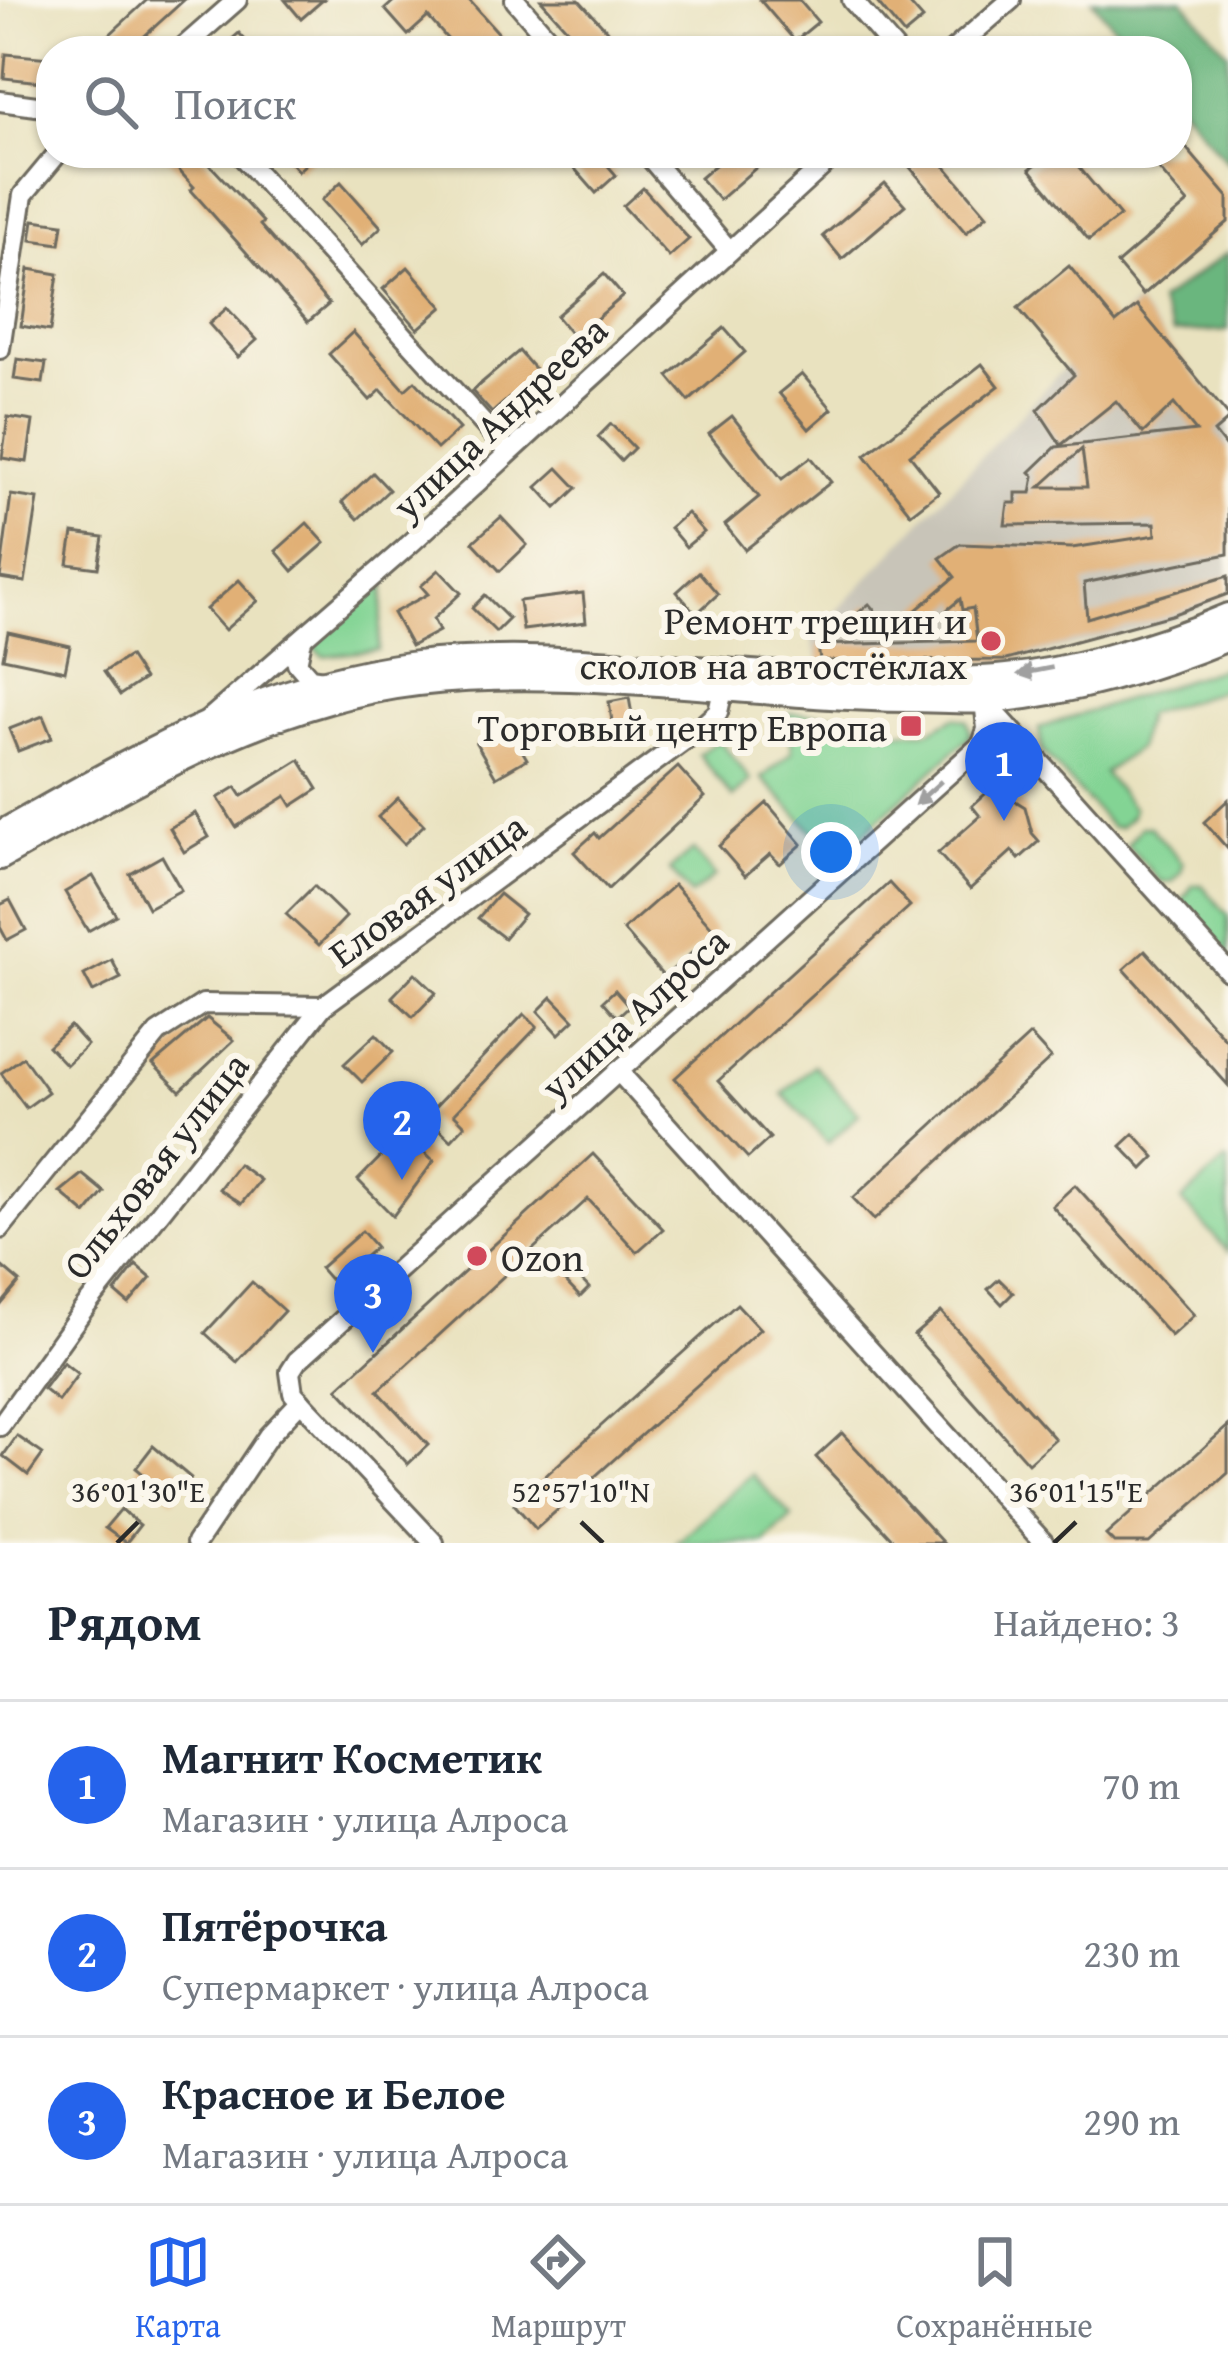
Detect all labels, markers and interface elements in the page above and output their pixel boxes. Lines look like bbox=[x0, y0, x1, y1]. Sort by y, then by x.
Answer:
search box bbox=[36, 36, 1192, 168]
icon: search bbox=[78, 69, 144, 135]
text: Поиск bbox=[174, 70, 296, 135]
street label: улица Андреева bbox=[378, 302, 620, 533]
place label: Ремонт трещин и сколов на автостёклах bbox=[580, 591, 967, 693]
marker: Ремонт трещин и сколов на автостёклах bbox=[978, 628, 1004, 654]
one-way arrow bbox=[1016, 663, 1054, 681]
place label: Торговый центр Европа bbox=[478, 698, 887, 755]
marker: Торговый центр Европа bbox=[898, 713, 924, 739]
pin: 1 bbox=[965, 722, 1043, 821]
one-way arrow bbox=[914, 779, 943, 806]
street label: Еловая улица bbox=[316, 797, 538, 980]
your location bbox=[801, 822, 861, 882]
street label: улица Алроса bbox=[527, 913, 741, 1114]
street label: Ольховая улица bbox=[48, 1039, 262, 1291]
pin: 2 bbox=[363, 1081, 441, 1180]
place label: Ozon bbox=[501, 1228, 584, 1285]
marker: Ozon bbox=[464, 1243, 490, 1269]
pin: 3 bbox=[334, 1254, 412, 1353]
text: 36°01'30"E bbox=[71, 1469, 205, 1513]
text: 52°57'10"N bbox=[512, 1469, 650, 1513]
text: 36°01'15"E bbox=[1009, 1469, 1143, 1513]
text: Рядом bbox=[48, 1584, 202, 1659]
text: Найдено: 3 bbox=[993, 1593, 1180, 1650]
text: Магнит Косметик bbox=[162, 1724, 542, 1789]
text: 1 bbox=[77, 1756, 97, 1813]
text: 70 m bbox=[1102, 1756, 1180, 1813]
text: Магазин · улица Алроса bbox=[162, 1789, 568, 1846]
text: Пятёрочка bbox=[162, 1892, 388, 1957]
text: 2 bbox=[77, 1924, 97, 1981]
text: 230 m bbox=[1083, 1924, 1180, 1981]
text: Супермаркет · улица Алроса bbox=[162, 1957, 649, 2014]
text: Красное и Белое bbox=[162, 2060, 506, 2125]
text: 3 bbox=[77, 2092, 97, 2149]
text: 290 m bbox=[1083, 2092, 1180, 2149]
text: Магазин · улица Алроса bbox=[162, 2125, 568, 2182]
tab: Карта bbox=[135, 2229, 221, 2349]
tab: Маршрут bbox=[491, 2229, 626, 2349]
tab: Сохранённые bbox=[896, 2229, 1093, 2349]

